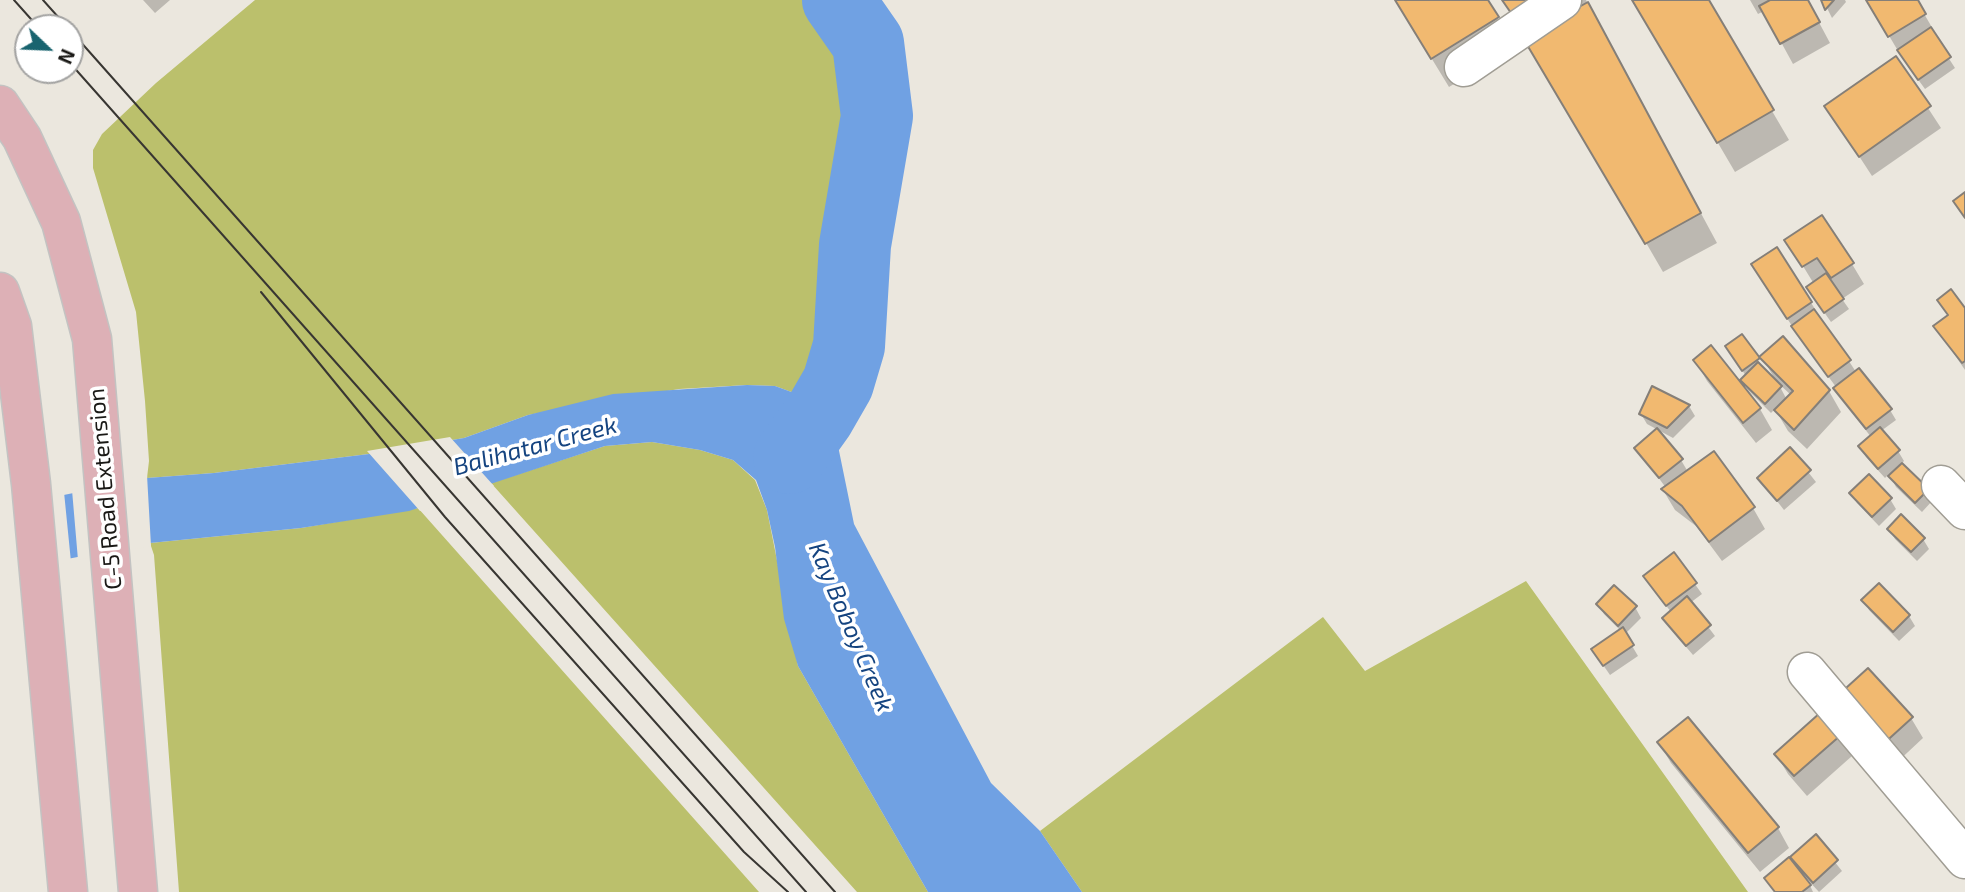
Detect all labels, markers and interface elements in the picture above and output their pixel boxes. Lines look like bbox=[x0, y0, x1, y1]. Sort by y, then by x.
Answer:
north arrow bbox=[14, 14, 84, 84]
text: N bbox=[54, 46, 80, 67]
street label: C-5 Road Extension bbox=[82, 387, 128, 591]
water label: Balihatar Creek bbox=[450, 410, 620, 482]
water label: Kay Boboy Creek bbox=[802, 538, 900, 716]

